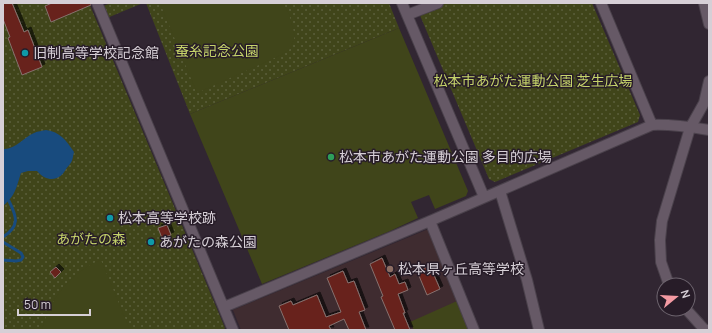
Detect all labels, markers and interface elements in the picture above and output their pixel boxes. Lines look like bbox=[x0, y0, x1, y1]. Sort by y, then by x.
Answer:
park label: 蚕糸記念公園 bbox=[175, 41, 259, 60]
place label: 旧制高等学校記念館 bbox=[33, 43, 159, 62]
marker: 旧制高等学校記念館 bbox=[20, 48, 30, 58]
park label: 松本市あがた運動公園 芝生広場 bbox=[434, 71, 632, 90]
place label: 松本市あがた運動公園 多目的広場 bbox=[339, 147, 552, 166]
marker: 松本市あがた運動公園 多目的広場 bbox=[326, 152, 336, 162]
place label: 松本高等学校跡 bbox=[118, 208, 216, 227]
marker: 松本高等学校跡 bbox=[105, 213, 115, 223]
park label: あがたの森 bbox=[56, 229, 126, 248]
place label: あがたの森公園 bbox=[159, 232, 257, 251]
marker: あがたの森公園 bbox=[146, 237, 156, 247]
place label: 松本県ヶ丘高等学校 bbox=[398, 259, 524, 278]
marker: 松本県ヶ丘高等学校 bbox=[385, 264, 395, 274]
north arrow bbox=[656, 277, 696, 317]
text: N bbox=[678, 288, 694, 300]
scale bar bbox=[18, 291, 90, 317]
text: 50 m bbox=[24, 296, 51, 313]

